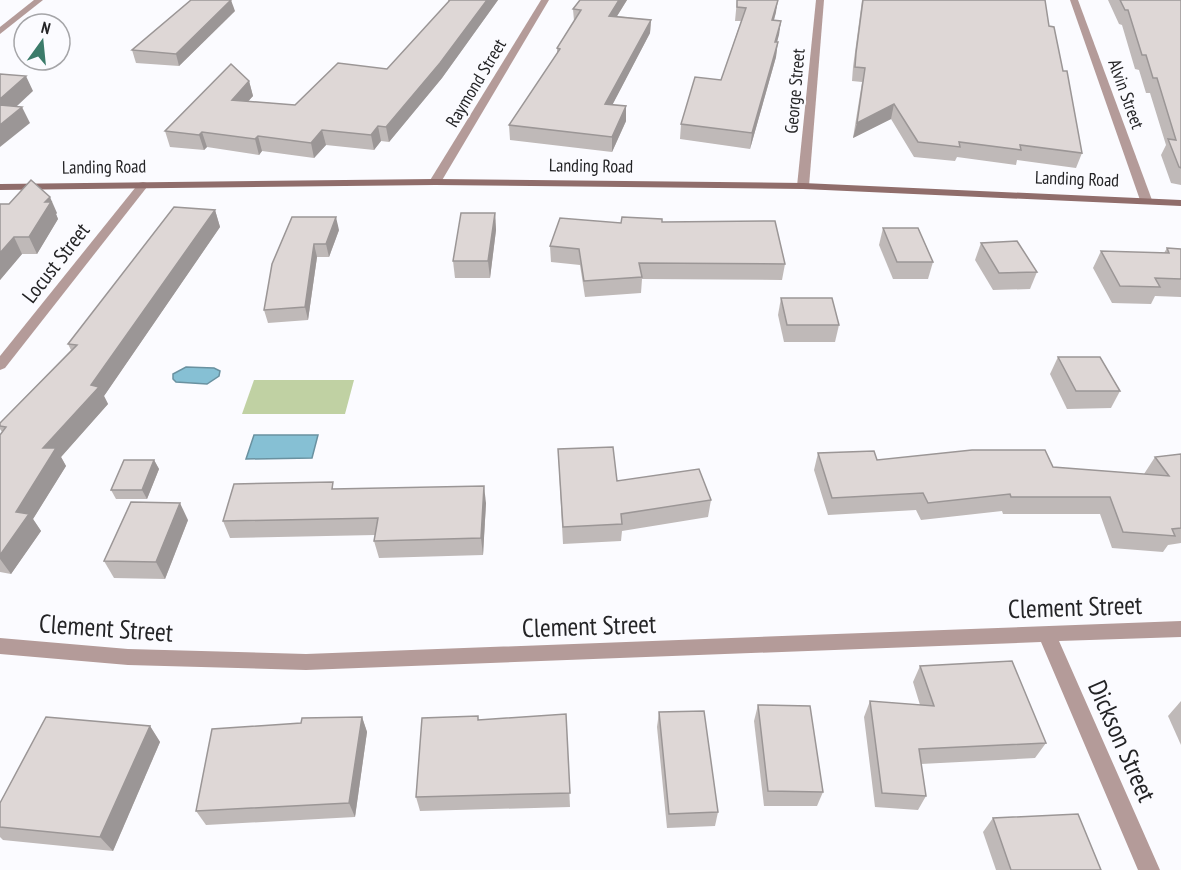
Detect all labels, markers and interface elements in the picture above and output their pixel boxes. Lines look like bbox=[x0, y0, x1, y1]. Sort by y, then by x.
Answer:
north arrow bbox=[12, 12, 72, 72]
text: N bbox=[39, 17, 53, 38]
street label: Raymond Street bbox=[440, 34, 511, 131]
street label: George Street bbox=[779, 47, 810, 134]
street label: Alvin Street bbox=[1103, 56, 1150, 132]
street label: Landing Road bbox=[549, 153, 633, 178]
street label: Landing Road bbox=[62, 154, 146, 179]
street label: Landing Road bbox=[1035, 166, 1120, 191]
street label: Locust Street bbox=[16, 217, 95, 308]
street label: Clement Street bbox=[1007, 588, 1143, 625]
street label: Clement Street bbox=[38, 606, 174, 649]
street label: Clement Street bbox=[521, 607, 657, 644]
street label: Dickson Street bbox=[1081, 675, 1164, 807]

